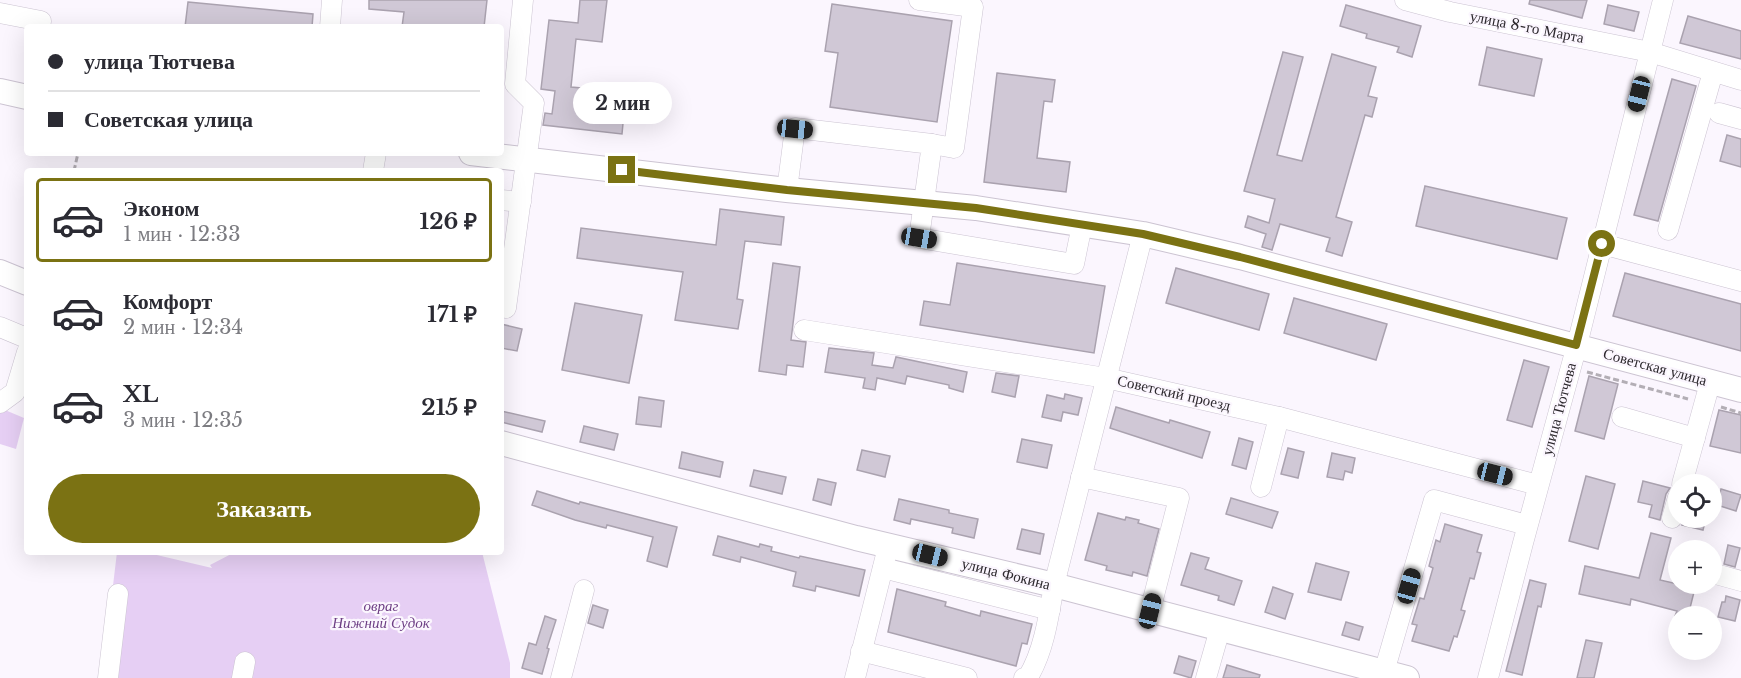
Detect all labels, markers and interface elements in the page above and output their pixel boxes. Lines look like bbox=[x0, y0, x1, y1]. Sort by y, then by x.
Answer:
street label: улица 8-го Марта bbox=[1469, 6, 1586, 47]
text: улица Тютчева bbox=[84, 48, 235, 75]
car bbox=[1626, 74, 1652, 114]
callout: 2 мин bbox=[572, 83, 672, 125]
text: 2 мин bbox=[595, 91, 650, 115]
text: Советская улица bbox=[84, 106, 253, 133]
car bbox=[776, 118, 814, 140]
route end bbox=[608, 156, 635, 183]
icon: car bbox=[51, 193, 105, 247]
text: Эконом bbox=[123, 195, 200, 222]
text: 126 ₽ bbox=[420, 208, 477, 235]
text: 1 мин · 12:33 bbox=[123, 222, 240, 246]
car bbox=[900, 226, 938, 250]
route start bbox=[1588, 230, 1615, 257]
icon: car bbox=[51, 286, 105, 340]
text: Комфорт bbox=[123, 288, 212, 315]
text: 171 ₽ bbox=[427, 301, 477, 328]
text: 2 мин · 12:34 bbox=[123, 315, 243, 339]
street label: Советская улица bbox=[1601, 344, 1709, 390]
street label: улица Тютчева bbox=[1537, 360, 1580, 457]
street label: Советский проезд bbox=[1116, 370, 1233, 415]
icon: car bbox=[51, 379, 105, 433]
text: XL bbox=[123, 381, 158, 408]
text: 215 ₽ bbox=[421, 394, 477, 421]
text: 3 мин · 12:35 bbox=[123, 408, 243, 432]
car bbox=[1475, 461, 1515, 487]
button: Заказать bbox=[48, 474, 480, 543]
map controls bbox=[1668, 474, 1722, 660]
button: locate bbox=[1668, 474, 1722, 528]
button: + bbox=[1668, 540, 1722, 594]
car bbox=[910, 542, 950, 568]
street label: улица Фокина bbox=[960, 553, 1053, 594]
car bbox=[1395, 566, 1423, 606]
car bbox=[1137, 591, 1163, 631]
park label: овраг Нижний Судок bbox=[331, 596, 431, 632]
button: − bbox=[1668, 606, 1722, 660]

